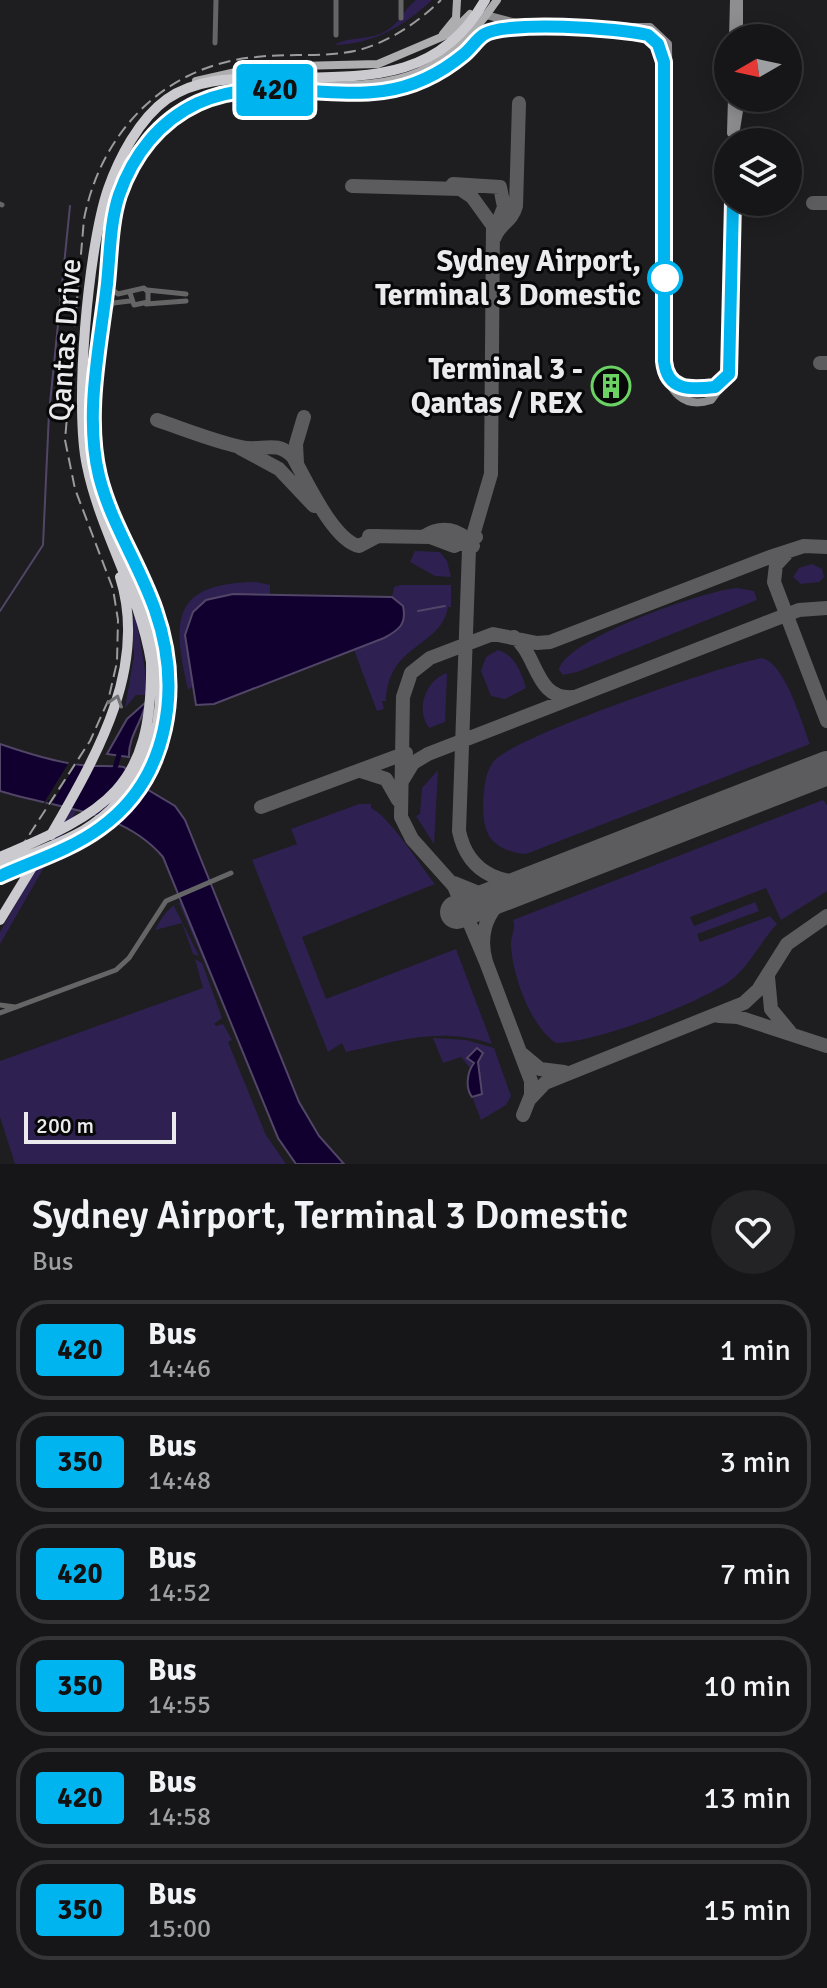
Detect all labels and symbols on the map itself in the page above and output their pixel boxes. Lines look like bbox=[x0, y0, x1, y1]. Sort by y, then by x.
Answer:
north arrow bbox=[714, 24, 802, 112]
line badge: 420 bbox=[229, 64, 321, 116]
place label: Sydney Airport, Terminal 3 Domestic bbox=[375, 243, 641, 314]
street label: Qantas Drive bbox=[41, 257, 90, 423]
marker: Sydney Airport, Terminal 3 Domestic bbox=[648, 261, 682, 295]
place label: Terminal 3 - Qantas / REX bbox=[411, 351, 584, 422]
building icon: Terminal 3 - Qantas / REX bbox=[590, 365, 632, 407]
one-way arrow bbox=[107, 695, 123, 708]
scale bar bbox=[24, 1108, 176, 1144]

